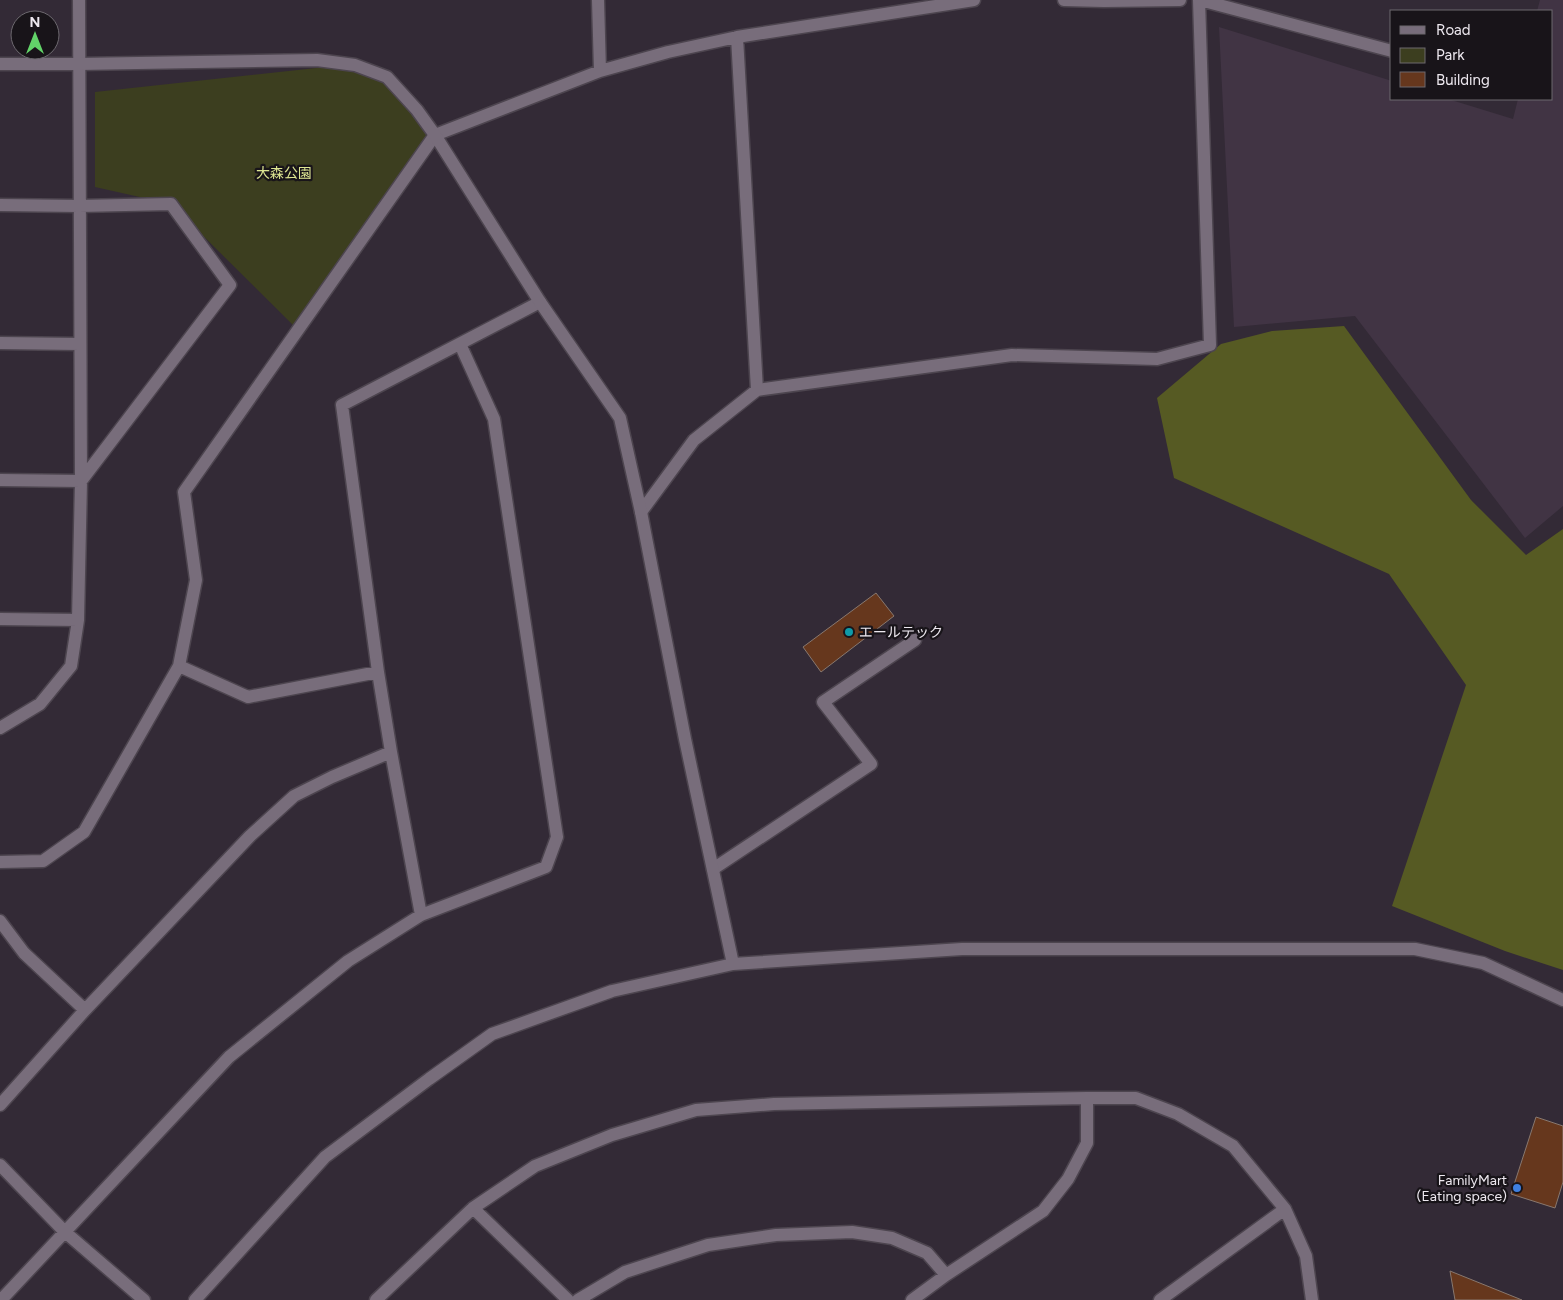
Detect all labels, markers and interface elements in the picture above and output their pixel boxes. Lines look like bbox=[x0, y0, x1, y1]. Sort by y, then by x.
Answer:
north arrow bbox=[10, 10, 60, 60]
legend bbox=[1390, 10, 1553, 100]
text: N bbox=[30, 14, 40, 31]
text: Road bbox=[1436, 21, 1471, 39]
text: Park bbox=[1436, 46, 1465, 64]
text: Building bbox=[1436, 71, 1490, 89]
park label: 大森公園 bbox=[256, 165, 312, 182]
place label: エールテック bbox=[859, 624, 943, 641]
marker: エールテック bbox=[843, 626, 855, 638]
place label: FamilyMart (Eating space) bbox=[1417, 1172, 1507, 1205]
marker: FamilyMart (Eating space) bbox=[1511, 1182, 1523, 1194]

